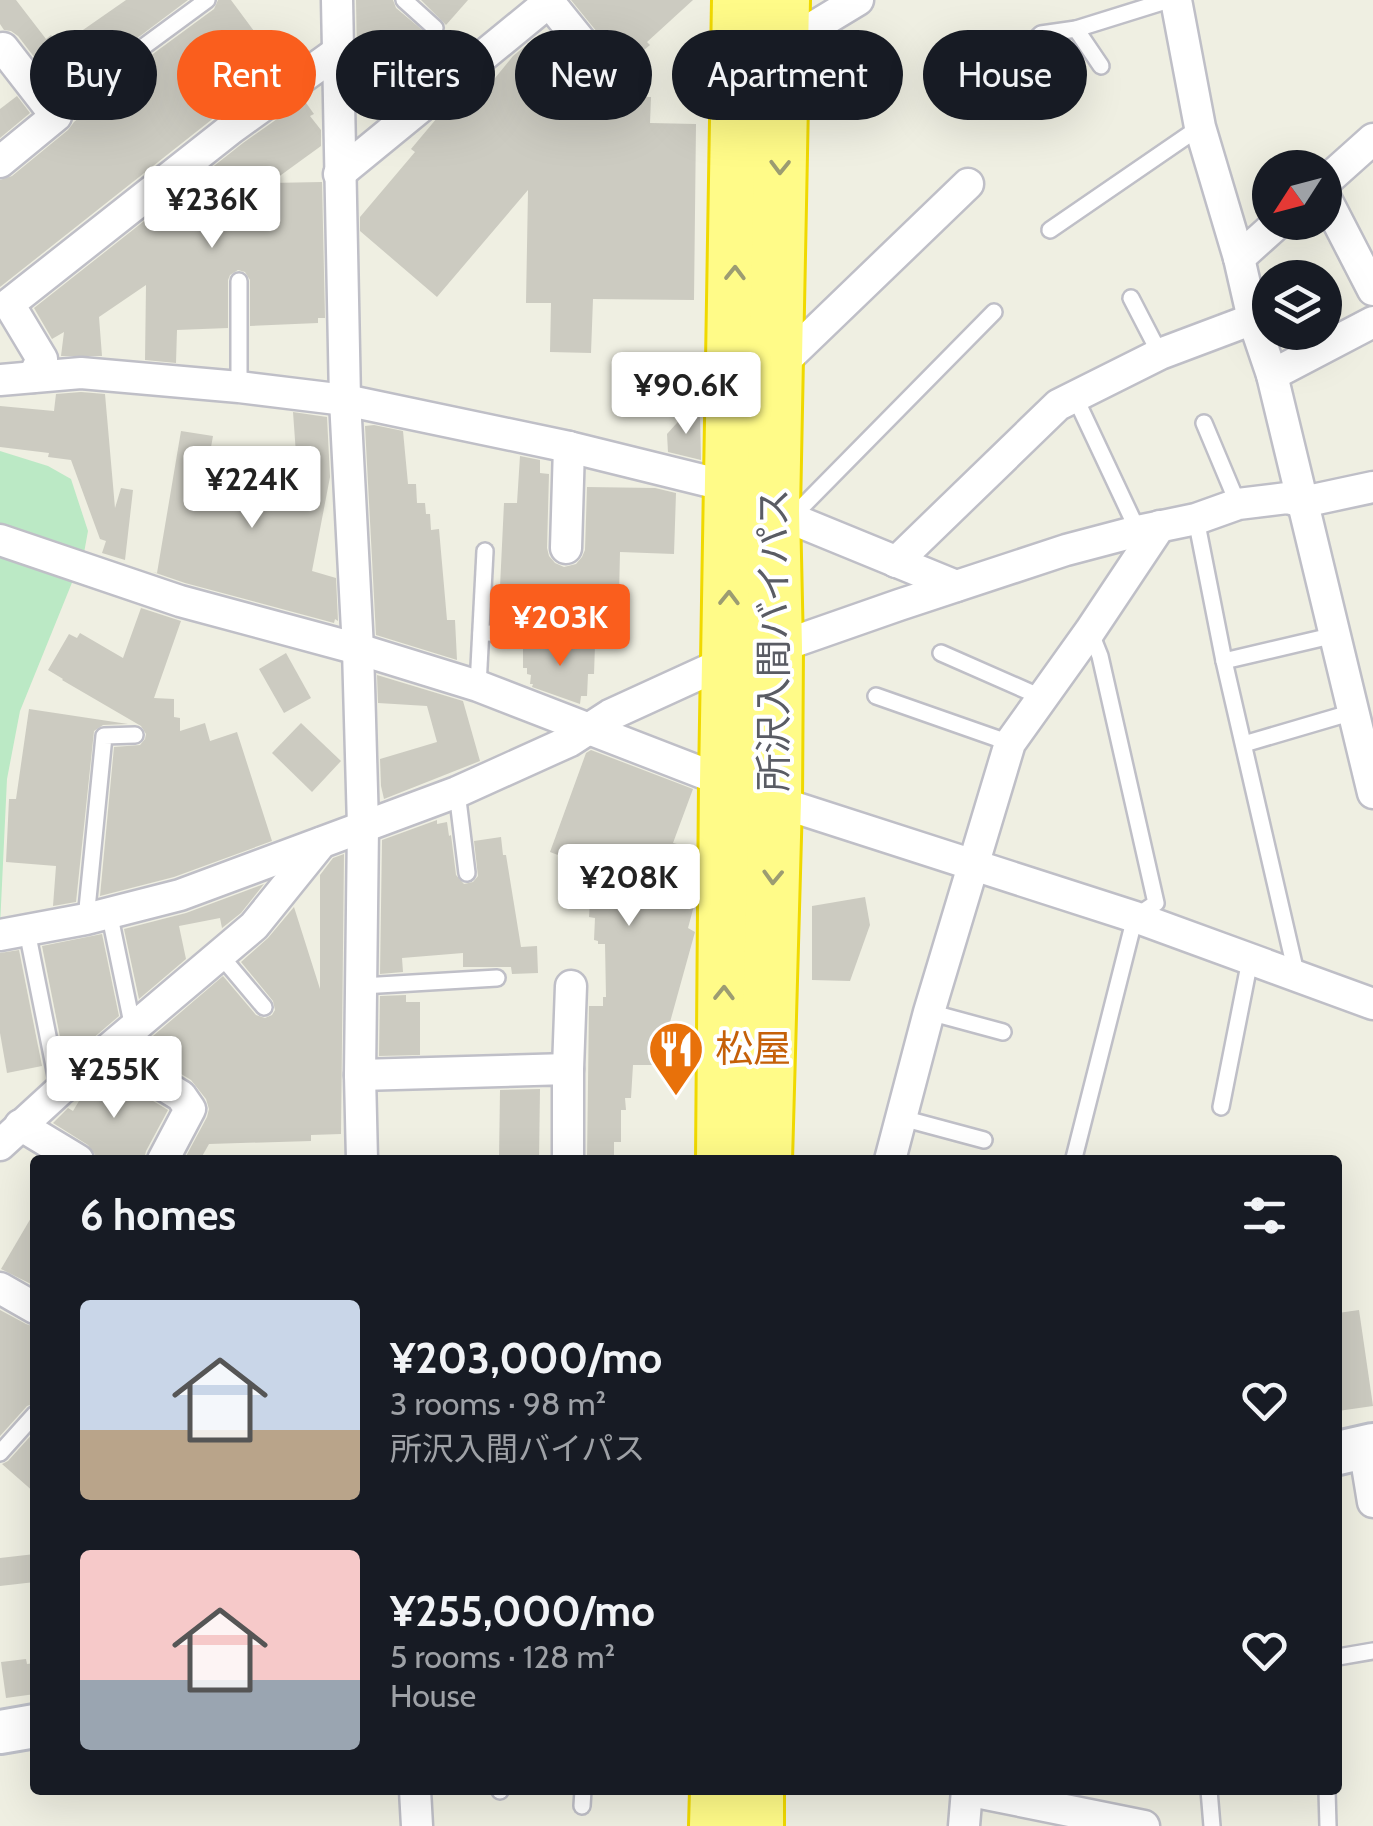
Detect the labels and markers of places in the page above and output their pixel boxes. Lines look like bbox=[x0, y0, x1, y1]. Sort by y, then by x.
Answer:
pin: ¥236K bbox=[142, 166, 282, 251]
pin: ¥90.6K bbox=[605, 352, 767, 437]
pin: ¥224K bbox=[182, 446, 322, 531]
pin: ¥203K bbox=[490, 584, 630, 669]
pin: ¥208K bbox=[559, 844, 699, 929]
restaurant icon: 松屋 bbox=[646, 1019, 706, 1098]
place label: 松屋 bbox=[715, 1025, 791, 1072]
pin: ¥255K bbox=[44, 1036, 184, 1121]

